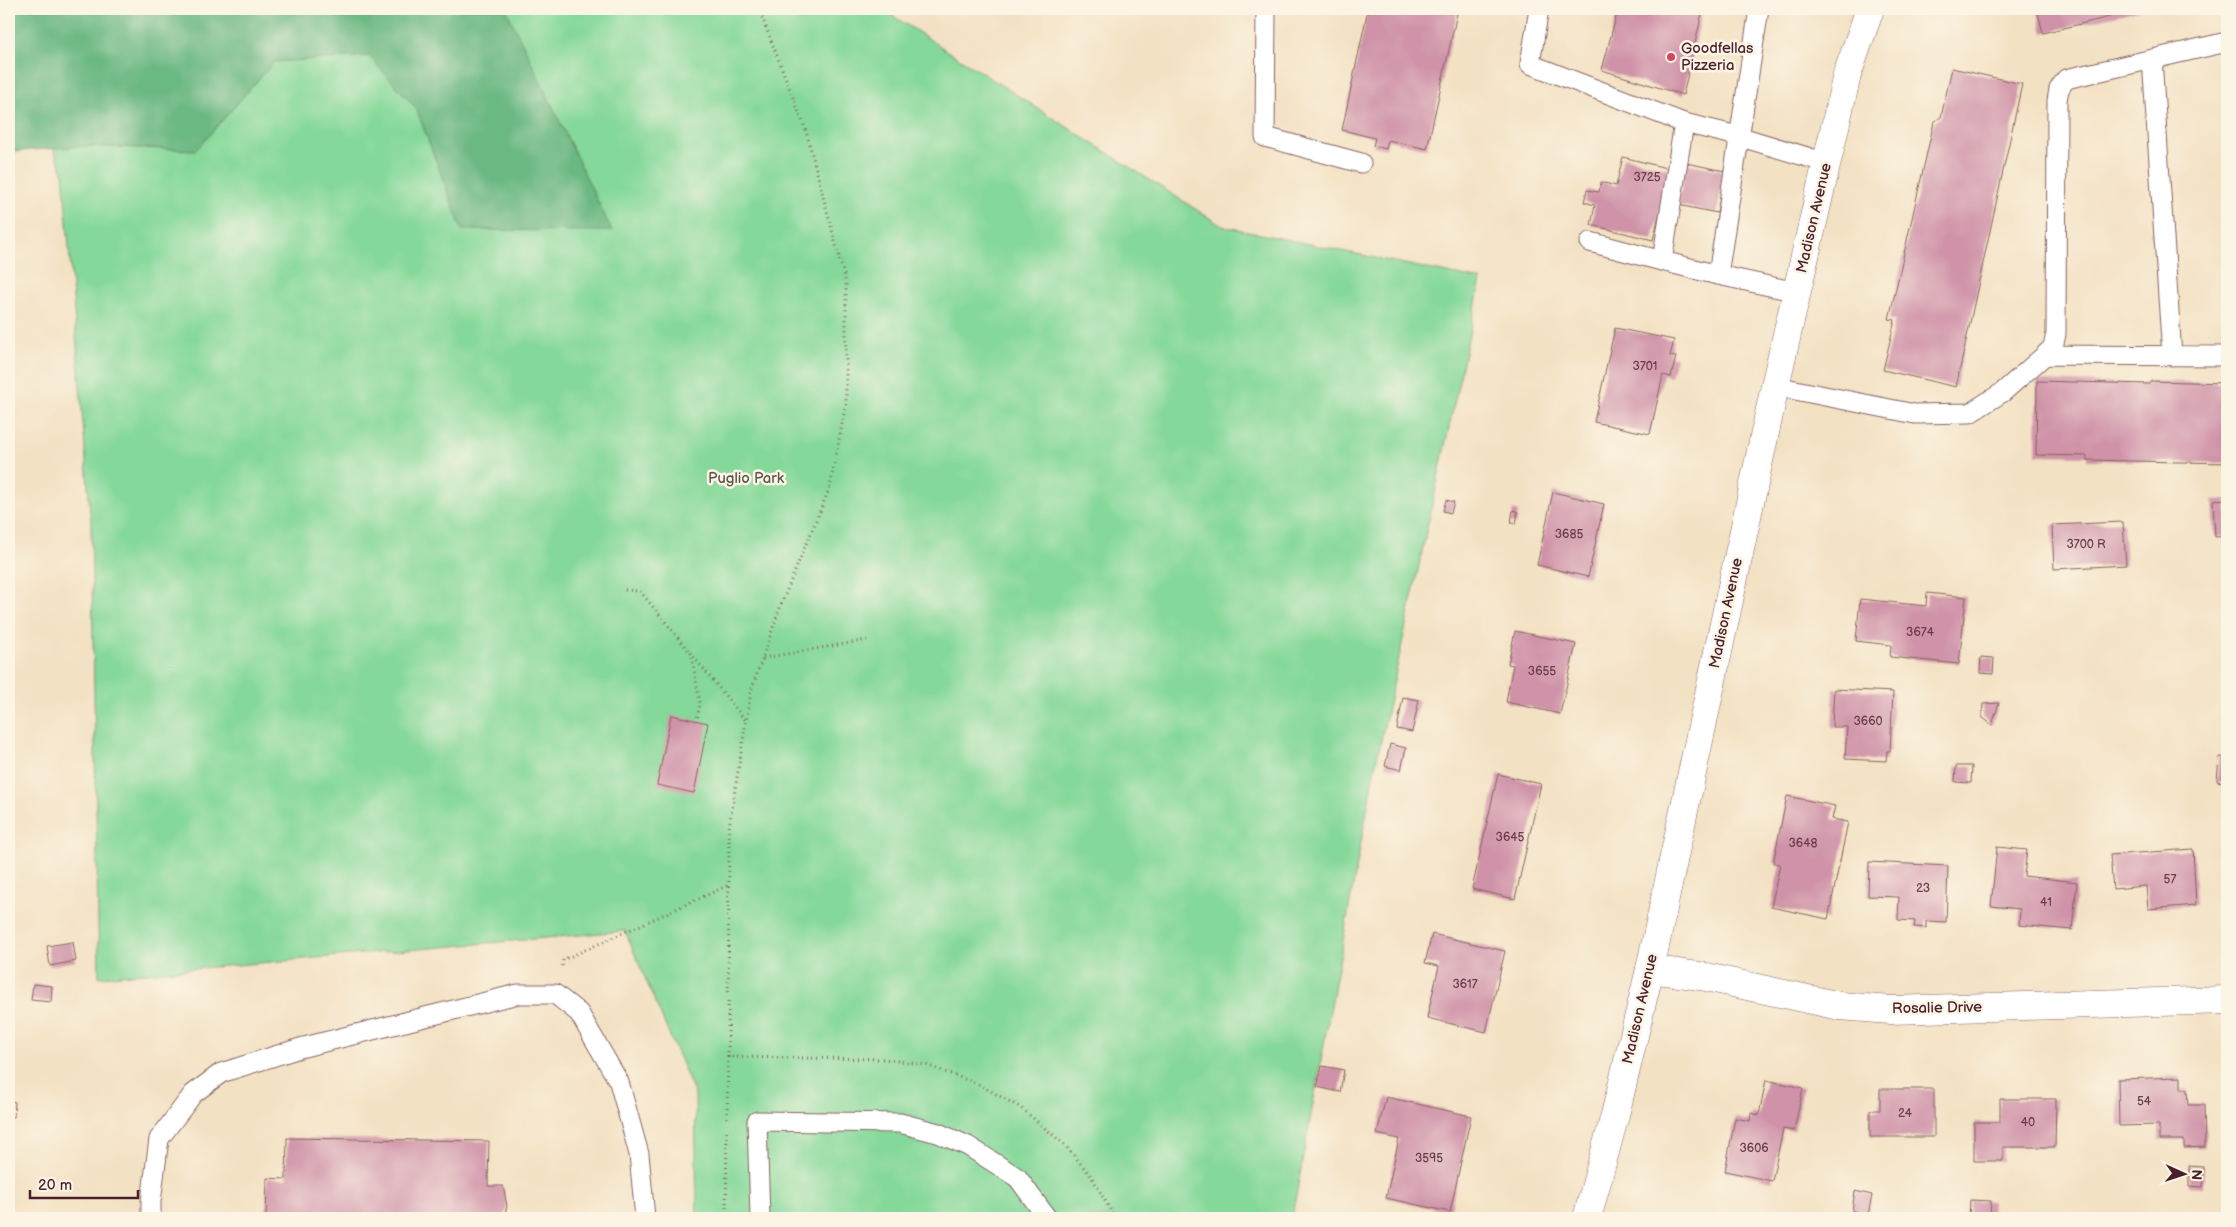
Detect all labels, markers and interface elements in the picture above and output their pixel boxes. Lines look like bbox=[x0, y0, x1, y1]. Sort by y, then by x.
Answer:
place label: Goodfellas Pizzeria bbox=[1681, 39, 1754, 75]
marker: Goodfellas Pizzeria bbox=[1665, 51, 1677, 63]
street label: Madison Avenue bbox=[1792, 161, 1836, 275]
house number: 3725 bbox=[1633, 170, 1661, 185]
house number: 3701 bbox=[1633, 359, 1657, 374]
park label: Puglio Park bbox=[708, 469, 785, 488]
house number: 3685 bbox=[1555, 527, 1583, 542]
house number: 3700 R bbox=[2066, 537, 2106, 552]
street label: Madison Avenue bbox=[1705, 556, 1747, 670]
house number: 3674 bbox=[1906, 625, 1935, 640]
house number: 3655 bbox=[1528, 664, 1556, 679]
house number: 3660 bbox=[1853, 714, 1883, 729]
house number: 3645 bbox=[1496, 830, 1525, 845]
house number: 3648 bbox=[1788, 836, 1818, 851]
house number: 57 bbox=[2164, 872, 2176, 887]
house number: 23 bbox=[1916, 881, 1930, 896]
house number: 41 bbox=[2040, 895, 2052, 910]
street label: Madison Avenue bbox=[1618, 952, 1662, 1066]
house number: 3617 bbox=[1452, 977, 1478, 992]
street label: Rosalie Drive bbox=[1892, 998, 1982, 1018]
house number: 54 bbox=[2137, 1094, 2152, 1109]
house number: 24 bbox=[1898, 1106, 1913, 1121]
house number: 40 bbox=[2021, 1115, 2035, 1130]
house number: 3606 bbox=[1739, 1141, 1769, 1156]
north arrow bbox=[2158, 1150, 2208, 1200]
house number: 3595 bbox=[1415, 1151, 1443, 1166]
scale bar bbox=[30, 1167, 138, 1199]
text: N bbox=[2188, 1169, 2205, 1180]
text: 20 m bbox=[38, 1176, 72, 1195]

